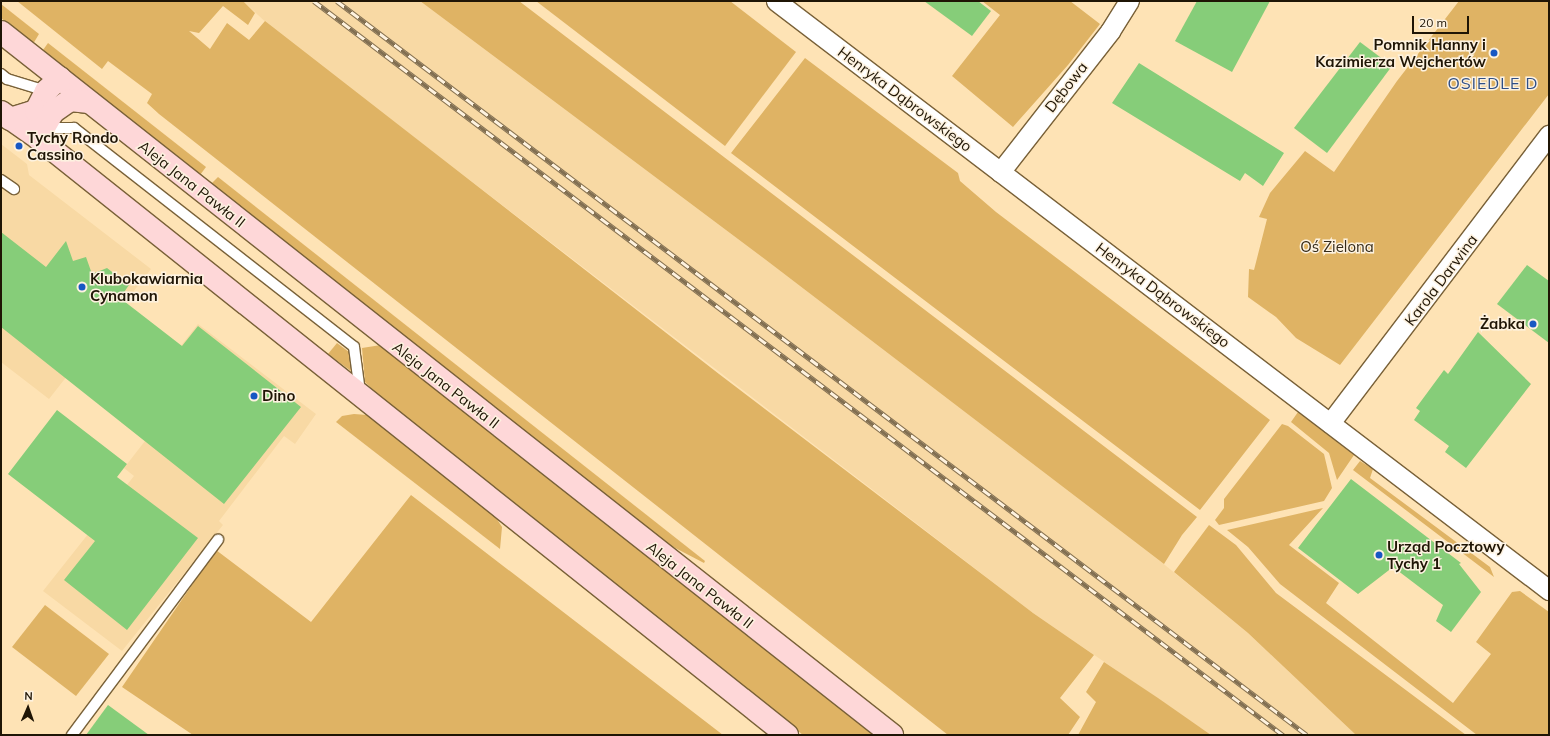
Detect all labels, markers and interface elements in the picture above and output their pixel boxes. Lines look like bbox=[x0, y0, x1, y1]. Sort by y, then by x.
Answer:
scale bar bbox=[1414, 8, 1471, 34]
text: 20 m bbox=[1419, 15, 1447, 30]
place label: Pomnik Hanny i Kazimierza Wejchertów bbox=[1315, 35, 1486, 70]
street label: Henryka Dąbrowskiego bbox=[834, 43, 976, 155]
marker: Pomnik Hanny i Kazimierza Wejchertów bbox=[1489, 48, 1499, 58]
street label: Dębowa bbox=[1041, 58, 1091, 116]
district label: OSIEDLE D bbox=[1447, 73, 1539, 93]
place label: Tychy Rondo Cassino bbox=[27, 128, 118, 163]
street label: Aleja Jana Pawła II bbox=[135, 137, 249, 231]
marker: Tychy Rondo Cassino bbox=[14, 141, 24, 151]
street label: Karola Darwina bbox=[1401, 231, 1481, 329]
park label: Oś Zielona bbox=[1300, 238, 1374, 256]
street label: Henryka Dąbrowskiego bbox=[1092, 239, 1234, 351]
place label: Klubokawiarnia Cynamon bbox=[90, 269, 203, 304]
marker: Klubokawiarnia Cynamon bbox=[77, 282, 87, 292]
place label: Żabka bbox=[1480, 315, 1525, 333]
marker: Żabka bbox=[1528, 319, 1538, 329]
street label: Aleja Jana Pawła II bbox=[389, 338, 503, 432]
place label: Dino bbox=[262, 387, 295, 405]
marker: Dino bbox=[249, 391, 259, 401]
place label: Urząd Pocztowy Tychy 1 bbox=[1387, 537, 1505, 572]
street label: Aleja Jana Pawła II bbox=[643, 538, 757, 632]
marker: Urząd Pocztowy Tychy 1 bbox=[1374, 550, 1384, 560]
north arrow bbox=[8, 688, 48, 728]
text: N bbox=[24, 689, 33, 703]

